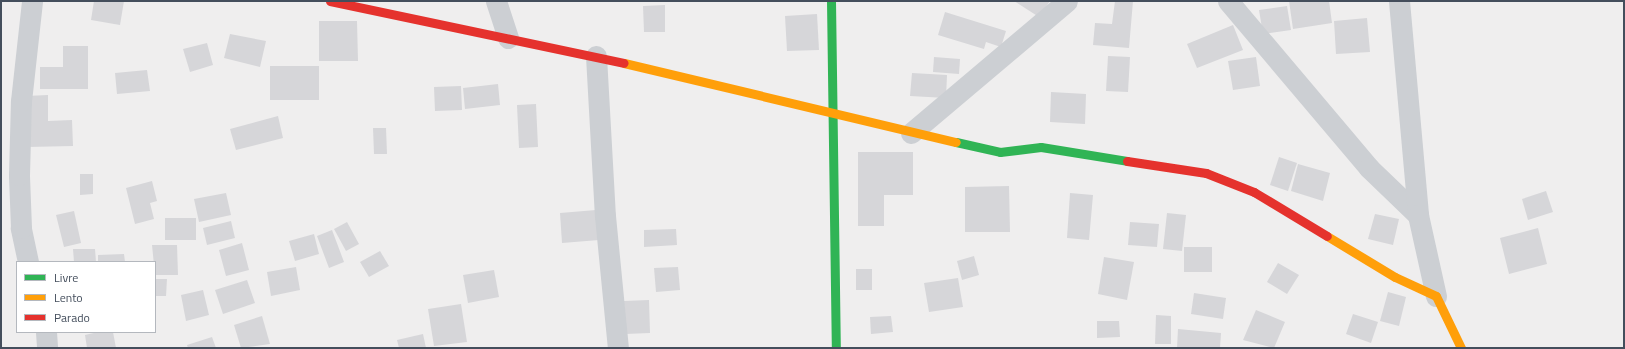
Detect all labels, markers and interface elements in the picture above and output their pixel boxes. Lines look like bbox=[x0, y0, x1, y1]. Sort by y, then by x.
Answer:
legend bbox=[16, 261, 156, 333]
text: Livre bbox=[54, 268, 78, 287]
text: Lento bbox=[54, 288, 83, 307]
text: Parado bbox=[54, 308, 90, 327]

